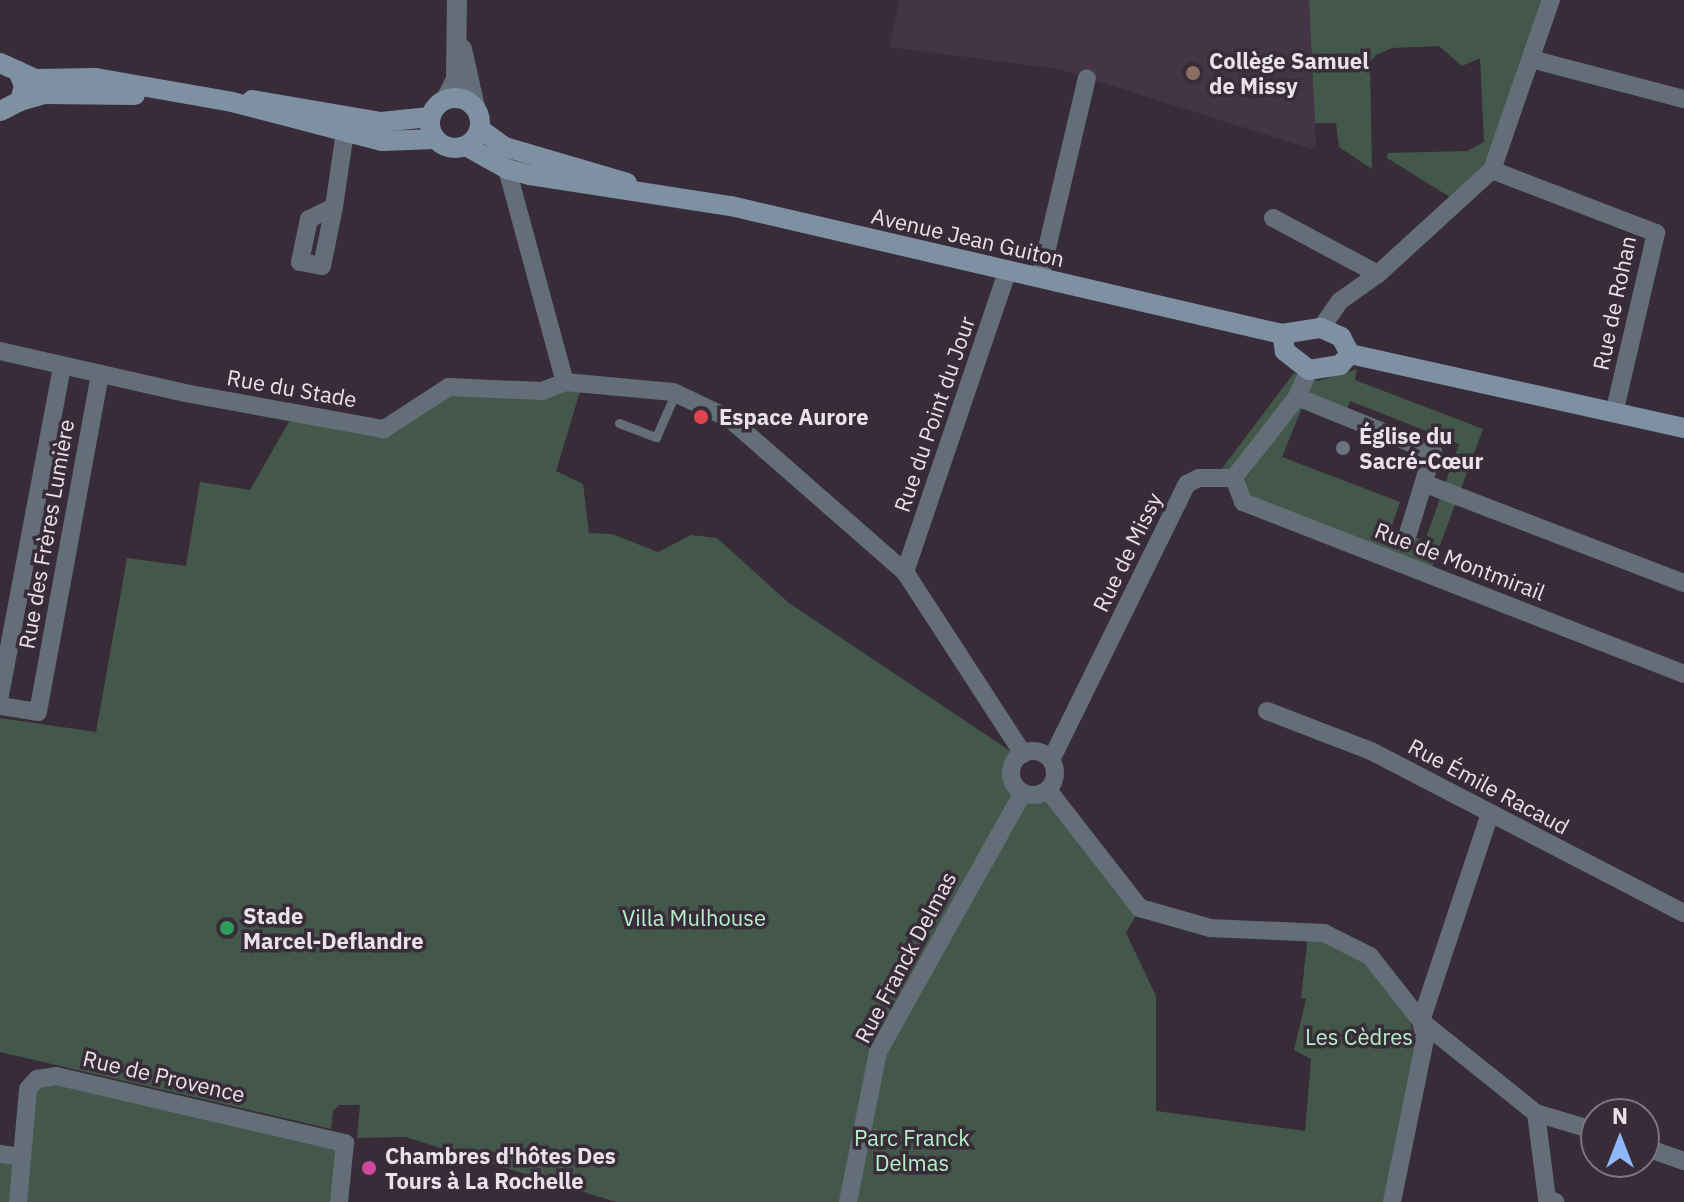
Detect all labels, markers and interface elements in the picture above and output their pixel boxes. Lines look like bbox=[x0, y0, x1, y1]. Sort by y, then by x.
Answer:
place label: Collège Samuel de Missy bbox=[1209, 47, 1369, 98]
marker: Collège Samuel de Missy bbox=[1184, 64, 1202, 82]
street label: Avenue Jean Guiton bbox=[869, 202, 1067, 272]
street label: Rue de Rohan bbox=[1587, 233, 1641, 373]
street label: Rue du Point du Jour bbox=[888, 313, 980, 515]
street label: Rue du Stade bbox=[225, 364, 359, 412]
place label: Espace Aurore bbox=[719, 404, 869, 430]
marker: Espace Aurore bbox=[690, 406, 712, 428]
street label: Rue des Frères Lumière bbox=[13, 417, 79, 651]
place label: Église du Sacré-Cœur bbox=[1359, 422, 1483, 474]
marker: Église du Sacré-Cœur bbox=[1334, 439, 1352, 457]
street label: Rue de Missy bbox=[1087, 488, 1167, 616]
street label: Rue de Montmirail bbox=[1371, 516, 1549, 606]
street label: Rue Émile Racaud bbox=[1404, 732, 1574, 840]
street label: Rue Franck Delmas bbox=[849, 867, 961, 1047]
place label: Stade Marcel-Deflandre bbox=[243, 902, 424, 954]
park label: Villa Mulhouse bbox=[622, 905, 766, 931]
marker: Stade Marcel-Deflandre bbox=[218, 919, 236, 937]
park label: Les Cèdres bbox=[1305, 1024, 1413, 1050]
street label: Rue de Provence bbox=[80, 1045, 248, 1107]
north arrow bbox=[1580, 1098, 1660, 1178]
text: N bbox=[1612, 1101, 1628, 1130]
park label: Parc Franck Delmas bbox=[854, 1124, 970, 1176]
place label: Chambres d'hôtes Des Tours à La Rochelle bbox=[385, 1142, 616, 1194]
marker: Chambres d'hôtes Des Tours à La Rochelle bbox=[360, 1159, 378, 1177]

